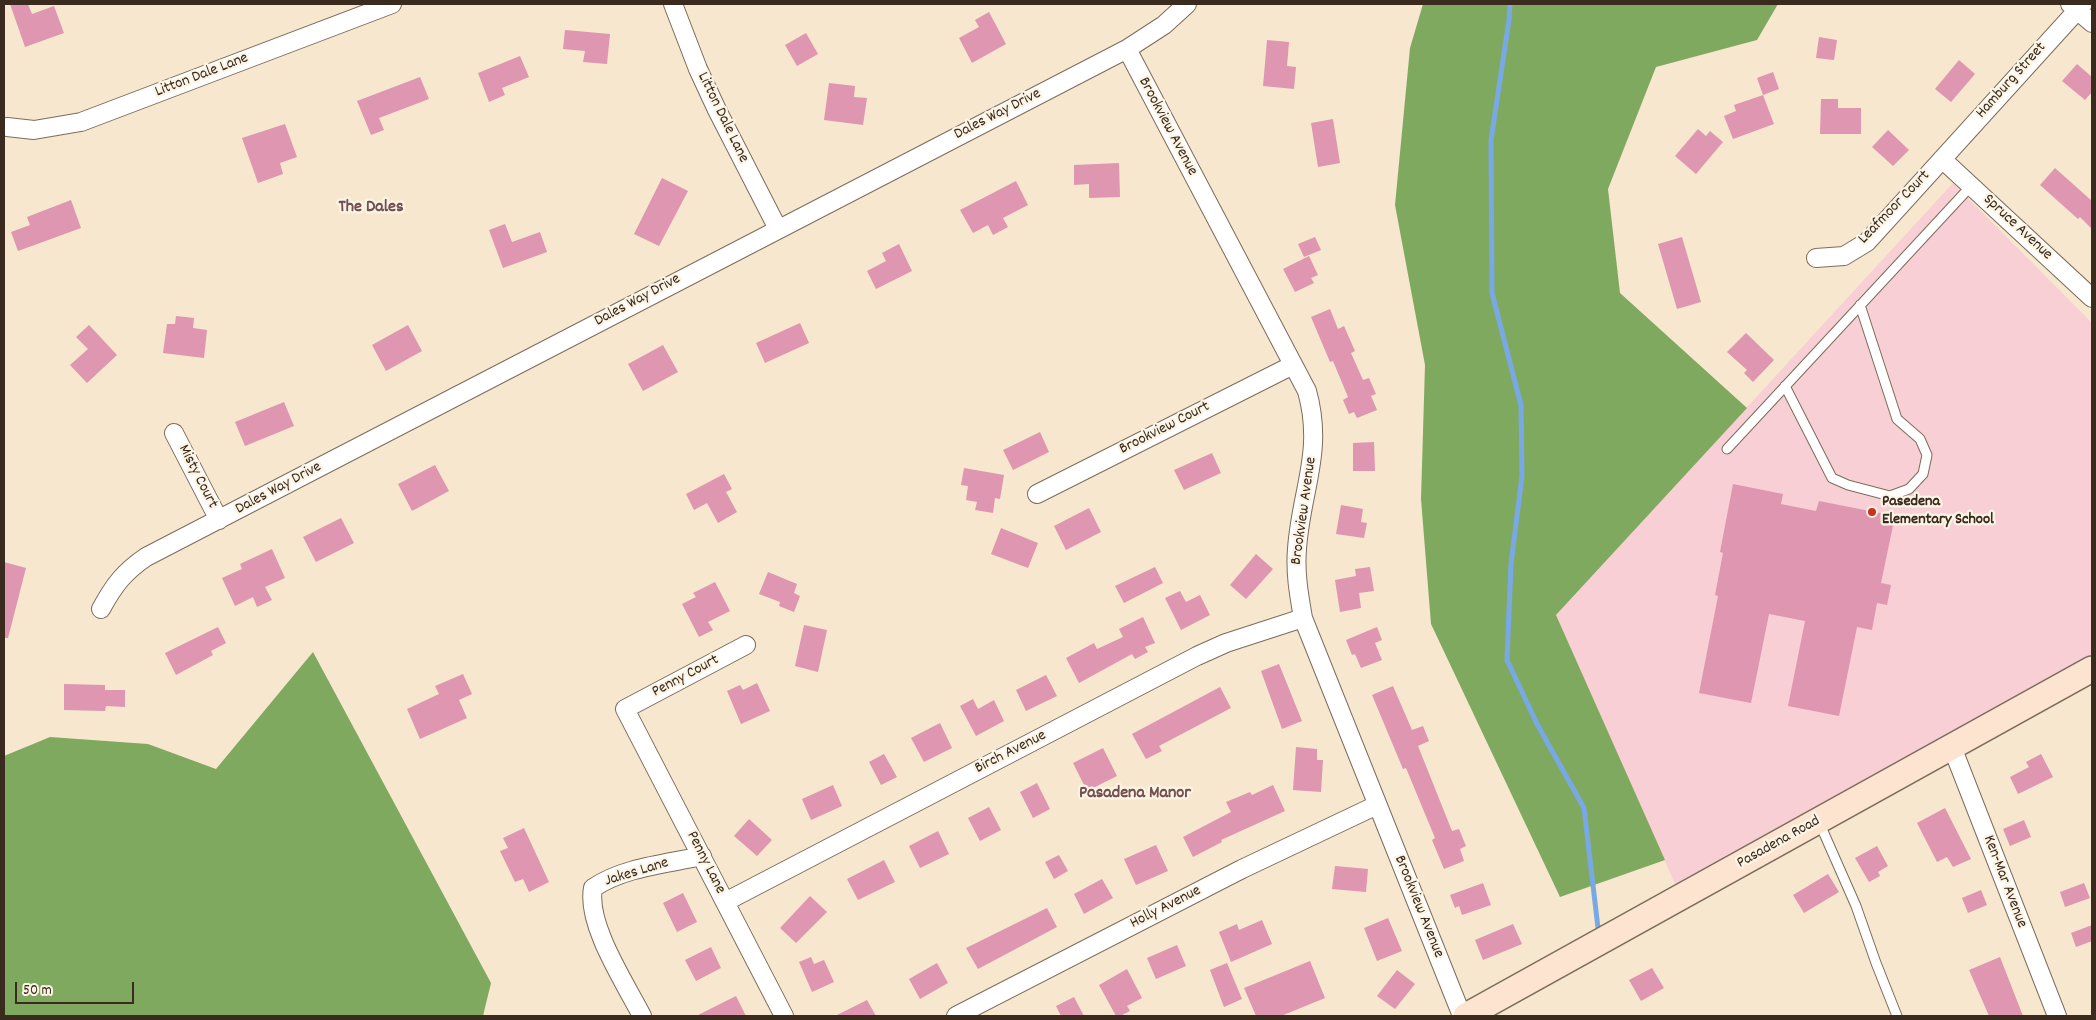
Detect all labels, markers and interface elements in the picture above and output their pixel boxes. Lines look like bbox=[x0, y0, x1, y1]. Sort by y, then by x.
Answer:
street label: Hamburg Street bbox=[1973, 39, 2051, 123]
street label: Litton Dale Lane bbox=[153, 49, 251, 103]
street label: Litton Dale Lane bbox=[692, 70, 752, 166]
street label: Brookview Avenue bbox=[1133, 75, 1201, 179]
street label: Dales Way Drive bbox=[951, 85, 1045, 145]
street label: Leafmoor Court bbox=[1855, 167, 1935, 249]
street label: Spruce Avenue bbox=[1978, 191, 2056, 265]
district label: The Dales bbox=[339, 198, 403, 220]
street label: Dales Way Drive bbox=[592, 270, 684, 332]
street label: Brookview Court bbox=[1117, 398, 1213, 460]
street label: Misty Court bbox=[173, 442, 221, 512]
street label: Brookview Avenue bbox=[1288, 456, 1322, 566]
street label: Dales Way Drive bbox=[233, 458, 325, 520]
place label: Pasedena Elementary School bbox=[1882, 493, 1994, 531]
marker: Pasedena Elementary School bbox=[1866, 506, 1878, 518]
street label: Penny Court bbox=[649, 651, 723, 703]
street label: Birch Avenue bbox=[972, 727, 1050, 779]
district label: Pasadena Manor bbox=[1079, 784, 1191, 806]
street label: Pasadena Road bbox=[1734, 812, 1824, 874]
street label: Penny Lane bbox=[681, 828, 729, 898]
street label: Ken-Mar Avenue bbox=[1978, 833, 2030, 931]
street label: Brookview Avenue bbox=[1389, 853, 1447, 961]
street label: Jakes Lane bbox=[603, 854, 671, 892]
street label: Holly Avenue bbox=[1127, 882, 1205, 934]
scale bar bbox=[18, 972, 136, 1004]
text: 50 m bbox=[23, 980, 52, 1002]

